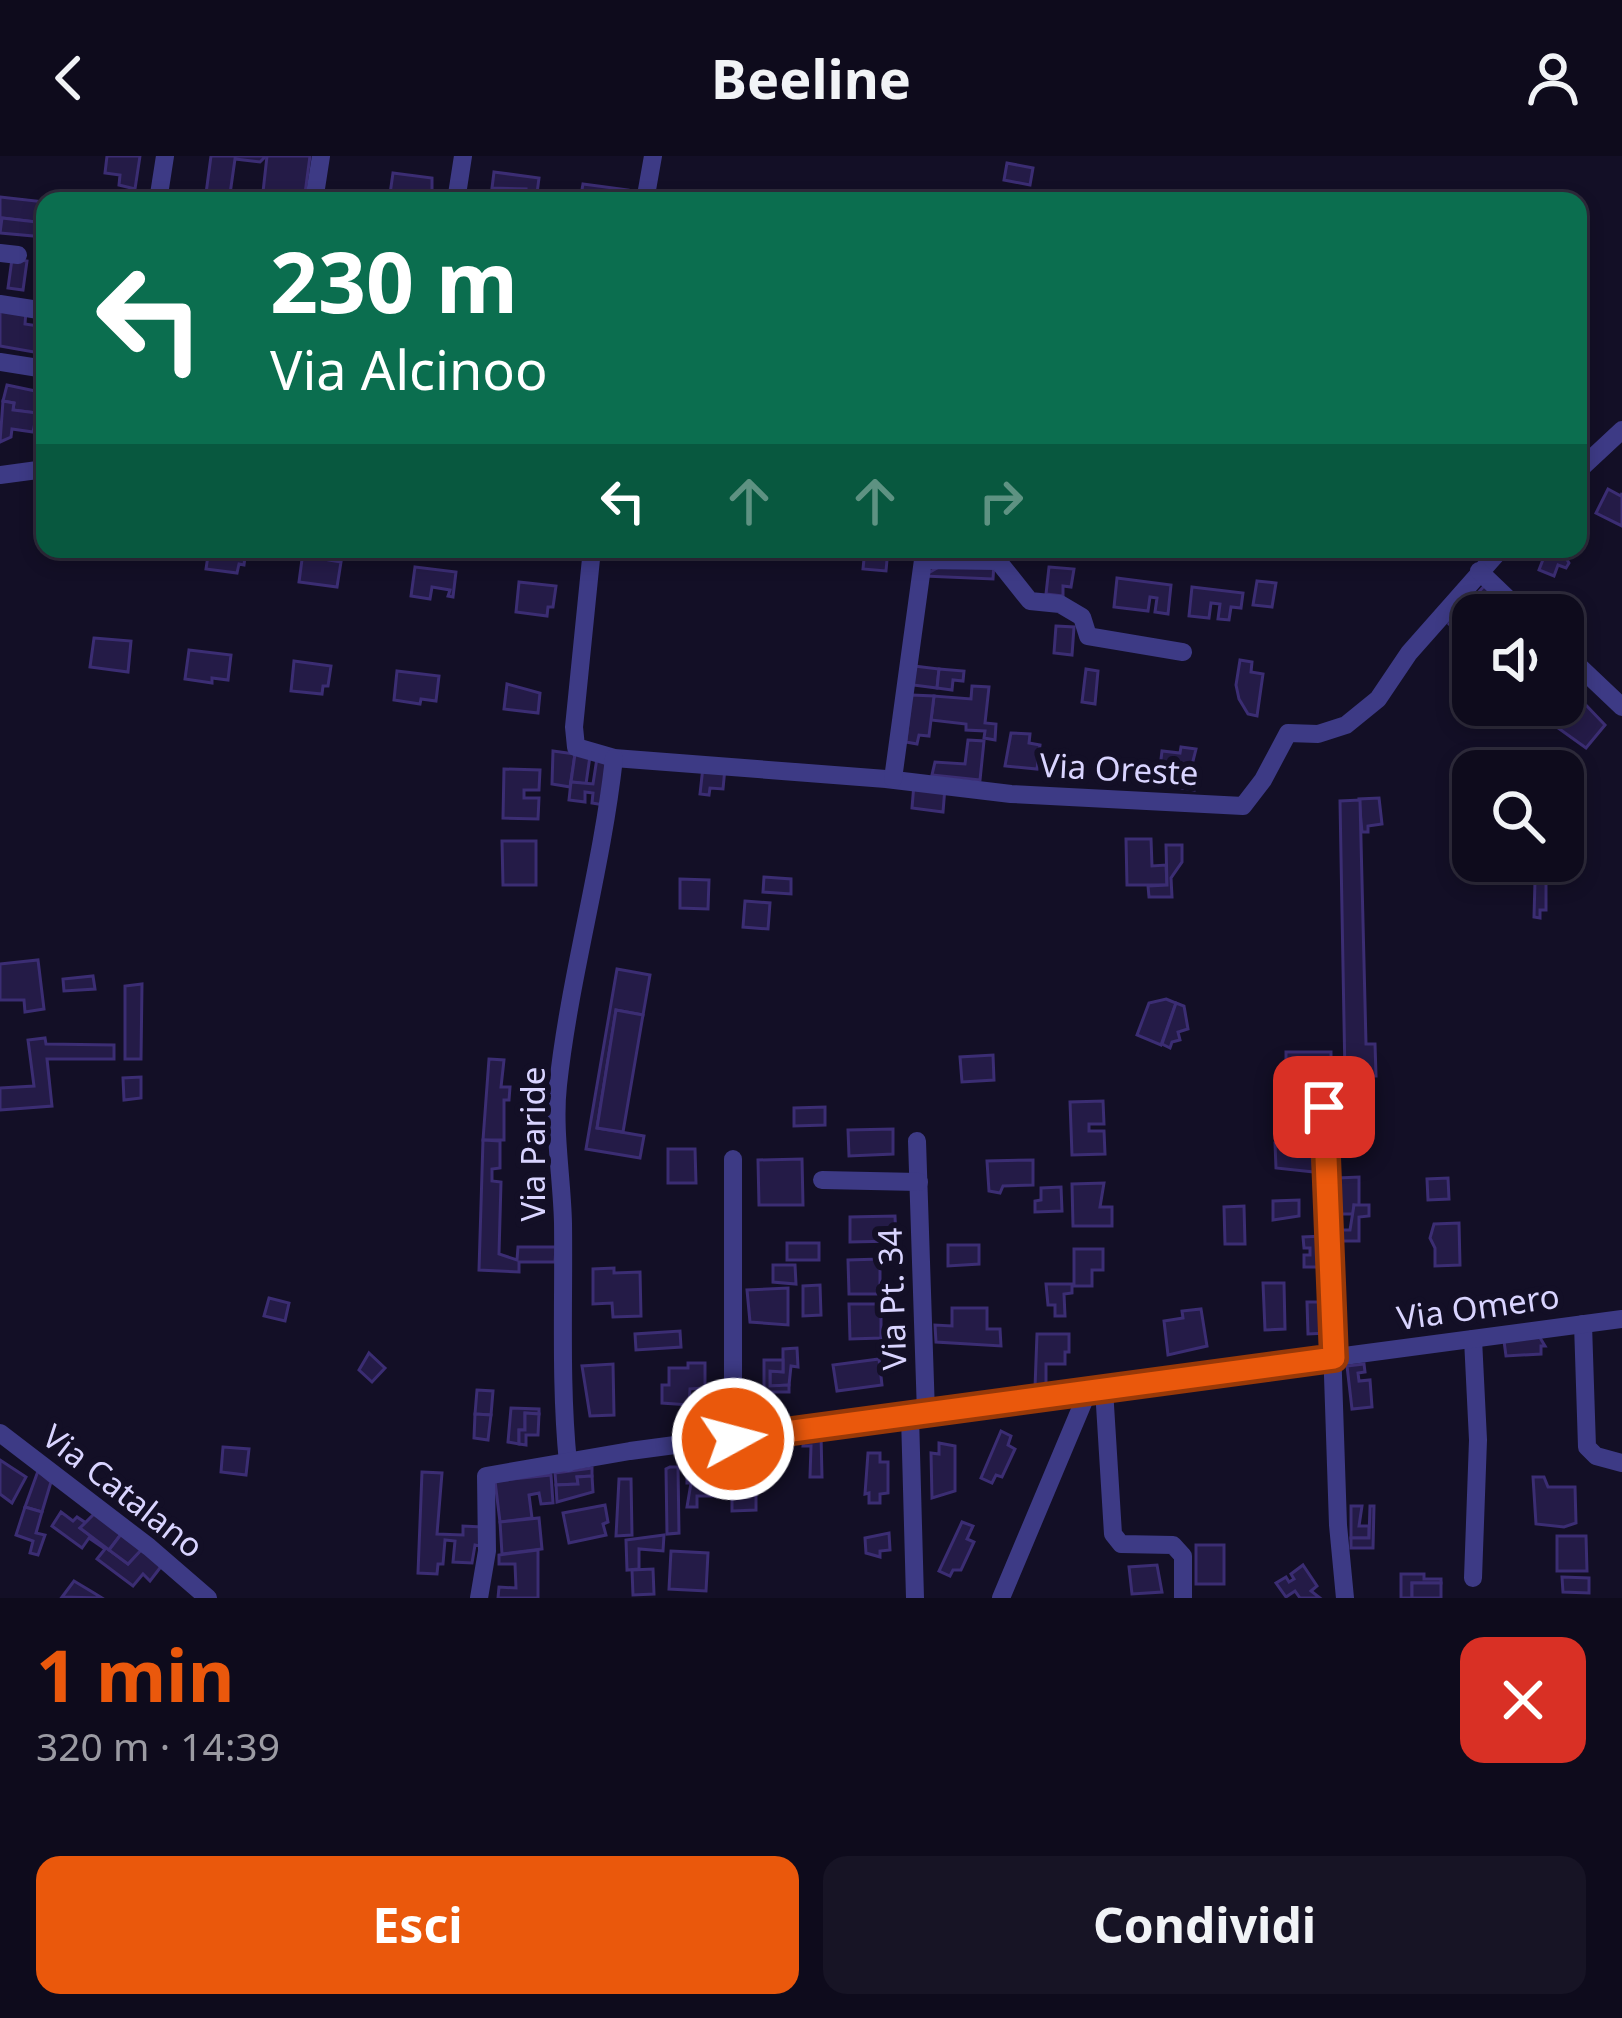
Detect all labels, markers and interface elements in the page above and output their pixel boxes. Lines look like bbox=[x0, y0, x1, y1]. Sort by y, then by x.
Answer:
text: Beeline bbox=[711, 41, 911, 115]
icon: back bbox=[36, 45, 102, 111]
icon: person bbox=[1520, 45, 1586, 111]
text: 230 m bbox=[270, 223, 518, 338]
icon: left bbox=[72, 240, 228, 396]
text: Via Alcinoo bbox=[270, 332, 548, 406]
icon: left bbox=[590, 468, 656, 534]
icon: ahead bbox=[716, 468, 782, 534]
icon: ahead bbox=[842, 468, 908, 534]
icon: right bbox=[968, 468, 1034, 534]
map controls bbox=[1452, 594, 1584, 882]
button: sound bbox=[1452, 594, 1584, 726]
street label: Via Oreste bbox=[1038, 742, 1200, 795]
button: search bbox=[1452, 750, 1584, 882]
pin bbox=[1273, 1056, 1375, 1158]
street label: Via Paride bbox=[510, 1067, 555, 1221]
icon: arrive bbox=[1291, 1074, 1357, 1140]
street label: Via Pt. 34 bbox=[867, 1227, 916, 1371]
street label: Via Omero bbox=[1394, 1273, 1562, 1340]
position arrow bbox=[670, 1376, 796, 1502]
street label: Via Catalano bbox=[34, 1414, 213, 1568]
text: 1 min bbox=[36, 1625, 234, 1723]
button: close bbox=[1460, 1637, 1586, 1763]
text: 320 m · 14:39 bbox=[36, 1719, 280, 1772]
button: Esci bbox=[36, 1856, 799, 1994]
button: Condividi bbox=[823, 1856, 1586, 1994]

